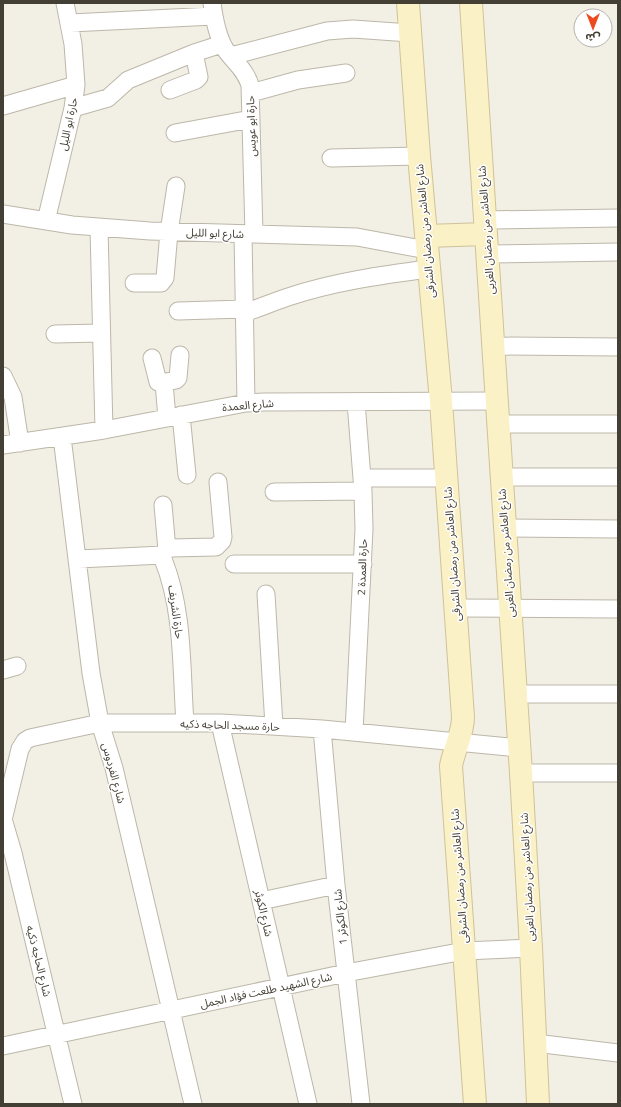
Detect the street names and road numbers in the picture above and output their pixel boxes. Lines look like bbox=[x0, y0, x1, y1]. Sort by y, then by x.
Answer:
street label: حارة ابو الليل bbox=[55, 95, 82, 152]
street label: حارة ابو عويس bbox=[242, 95, 260, 157]
street label: شارع العاشر من رمضان الشرقى bbox=[411, 163, 439, 299]
street label: شارع العاشر من رمضان الغربى bbox=[473, 165, 498, 295]
street label: شارع ابو الليل bbox=[186, 224, 245, 242]
street label: شارع العمدة bbox=[222, 395, 275, 415]
street label: شارع العاشر من رمضان الشرقى bbox=[439, 486, 465, 622]
street label: شارع العاشر من رمضان الغربى bbox=[493, 488, 518, 618]
street label: حارة العمدة 2 bbox=[353, 538, 371, 596]
street label: حارة الشريف bbox=[164, 584, 188, 641]
street label: حارة مسجد الحاجه ذكيه bbox=[180, 715, 281, 735]
street label: شارع الفردوس bbox=[98, 741, 130, 806]
street label: شارع العاشر من رمضان الشرقى bbox=[446, 808, 472, 944]
street label: شارع العاشر من رمضان الغربى bbox=[516, 812, 538, 942]
street label: شارع الكوثر bbox=[251, 887, 277, 938]
street label: شارع الكوثر 1 bbox=[329, 888, 351, 946]
street label: شارع الحاجه ذكيه bbox=[22, 924, 56, 999]
street label: شارع الشهيد طلعت فؤاد الجمل bbox=[198, 968, 334, 1012]

